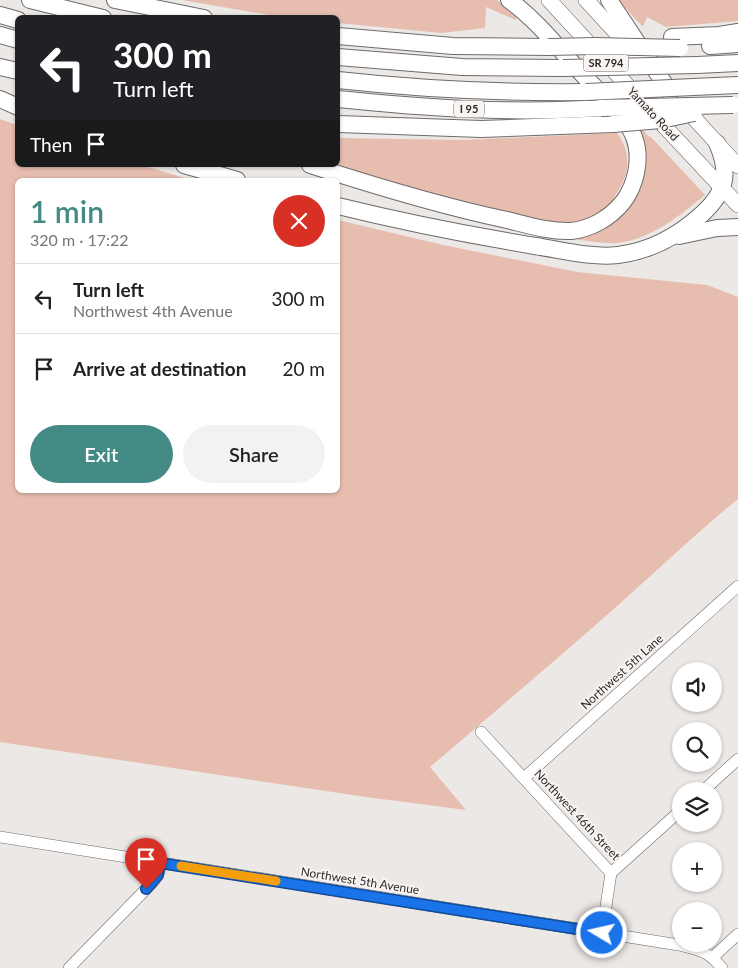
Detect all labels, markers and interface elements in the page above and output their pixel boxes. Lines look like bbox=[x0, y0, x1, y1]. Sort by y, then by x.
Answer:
text: 300 m bbox=[113, 33, 212, 75]
icon: left bbox=[30, 35, 95, 100]
road number: SR 794 bbox=[584, 54, 628, 72]
text: Turn left bbox=[113, 75, 194, 102]
street label: Yamato Road bbox=[624, 83, 682, 144]
road number: I 95 bbox=[454, 100, 484, 118]
icon: arrive bbox=[82, 130, 110, 158]
text: Then bbox=[30, 133, 72, 156]
text: 1 min bbox=[30, 193, 104, 229]
button: close bbox=[273, 195, 325, 247]
text: 320 m · 17:22 bbox=[30, 230, 129, 249]
text: Turn left bbox=[73, 278, 144, 301]
icon: left bbox=[30, 285, 58, 313]
text: 300 m bbox=[271, 287, 325, 310]
text: Northwest 4th Avenue bbox=[73, 301, 233, 320]
icon: arrive bbox=[30, 355, 58, 383]
text: Arrive at destination bbox=[73, 357, 246, 380]
text: 20 m bbox=[282, 357, 325, 380]
button: Exit bbox=[30, 425, 173, 483]
button: Share bbox=[183, 425, 325, 483]
street label: Northwest 5th Lane bbox=[577, 631, 666, 713]
map controls bbox=[672, 662, 722, 952]
button: sound bbox=[672, 662, 722, 712]
button: search bbox=[672, 722, 722, 772]
street label: Northwest 46th Street bbox=[531, 766, 624, 864]
button: layers bbox=[672, 782, 722, 832]
pin bbox=[125, 838, 167, 889]
button: + bbox=[672, 842, 722, 892]
icon: arrive bbox=[132, 845, 160, 873]
street label: Northwest 5th Avenue bbox=[300, 864, 420, 897]
button: − bbox=[672, 902, 722, 952]
position arrow bbox=[575, 906, 627, 958]

